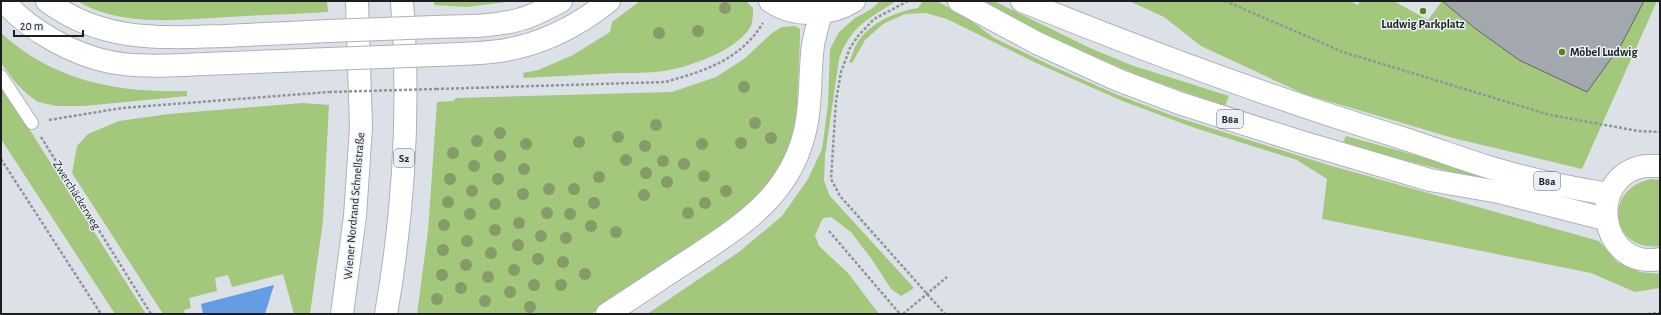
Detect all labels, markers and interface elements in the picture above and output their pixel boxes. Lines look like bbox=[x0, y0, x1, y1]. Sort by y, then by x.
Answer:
marker: Ludwig Parkplatz bbox=[1418, 6, 1428, 16]
scale bar bbox=[14, 12, 83, 38]
place label: Ludwig Parkplatz bbox=[1381, 18, 1465, 30]
text: 20 m bbox=[20, 20, 43, 32]
place label: Möbel Ludwig bbox=[1570, 46, 1638, 58]
marker: Möbel Ludwig bbox=[1557, 47, 1567, 57]
road number: B8a bbox=[1217, 110, 1243, 128]
street label: Wiener Nordrand Schnellstraße bbox=[342, 132, 366, 280]
road number: S2 bbox=[394, 149, 414, 167]
street label: Zwerchäckerweg bbox=[51, 159, 103, 232]
road number: B8a bbox=[1534, 172, 1560, 190]

